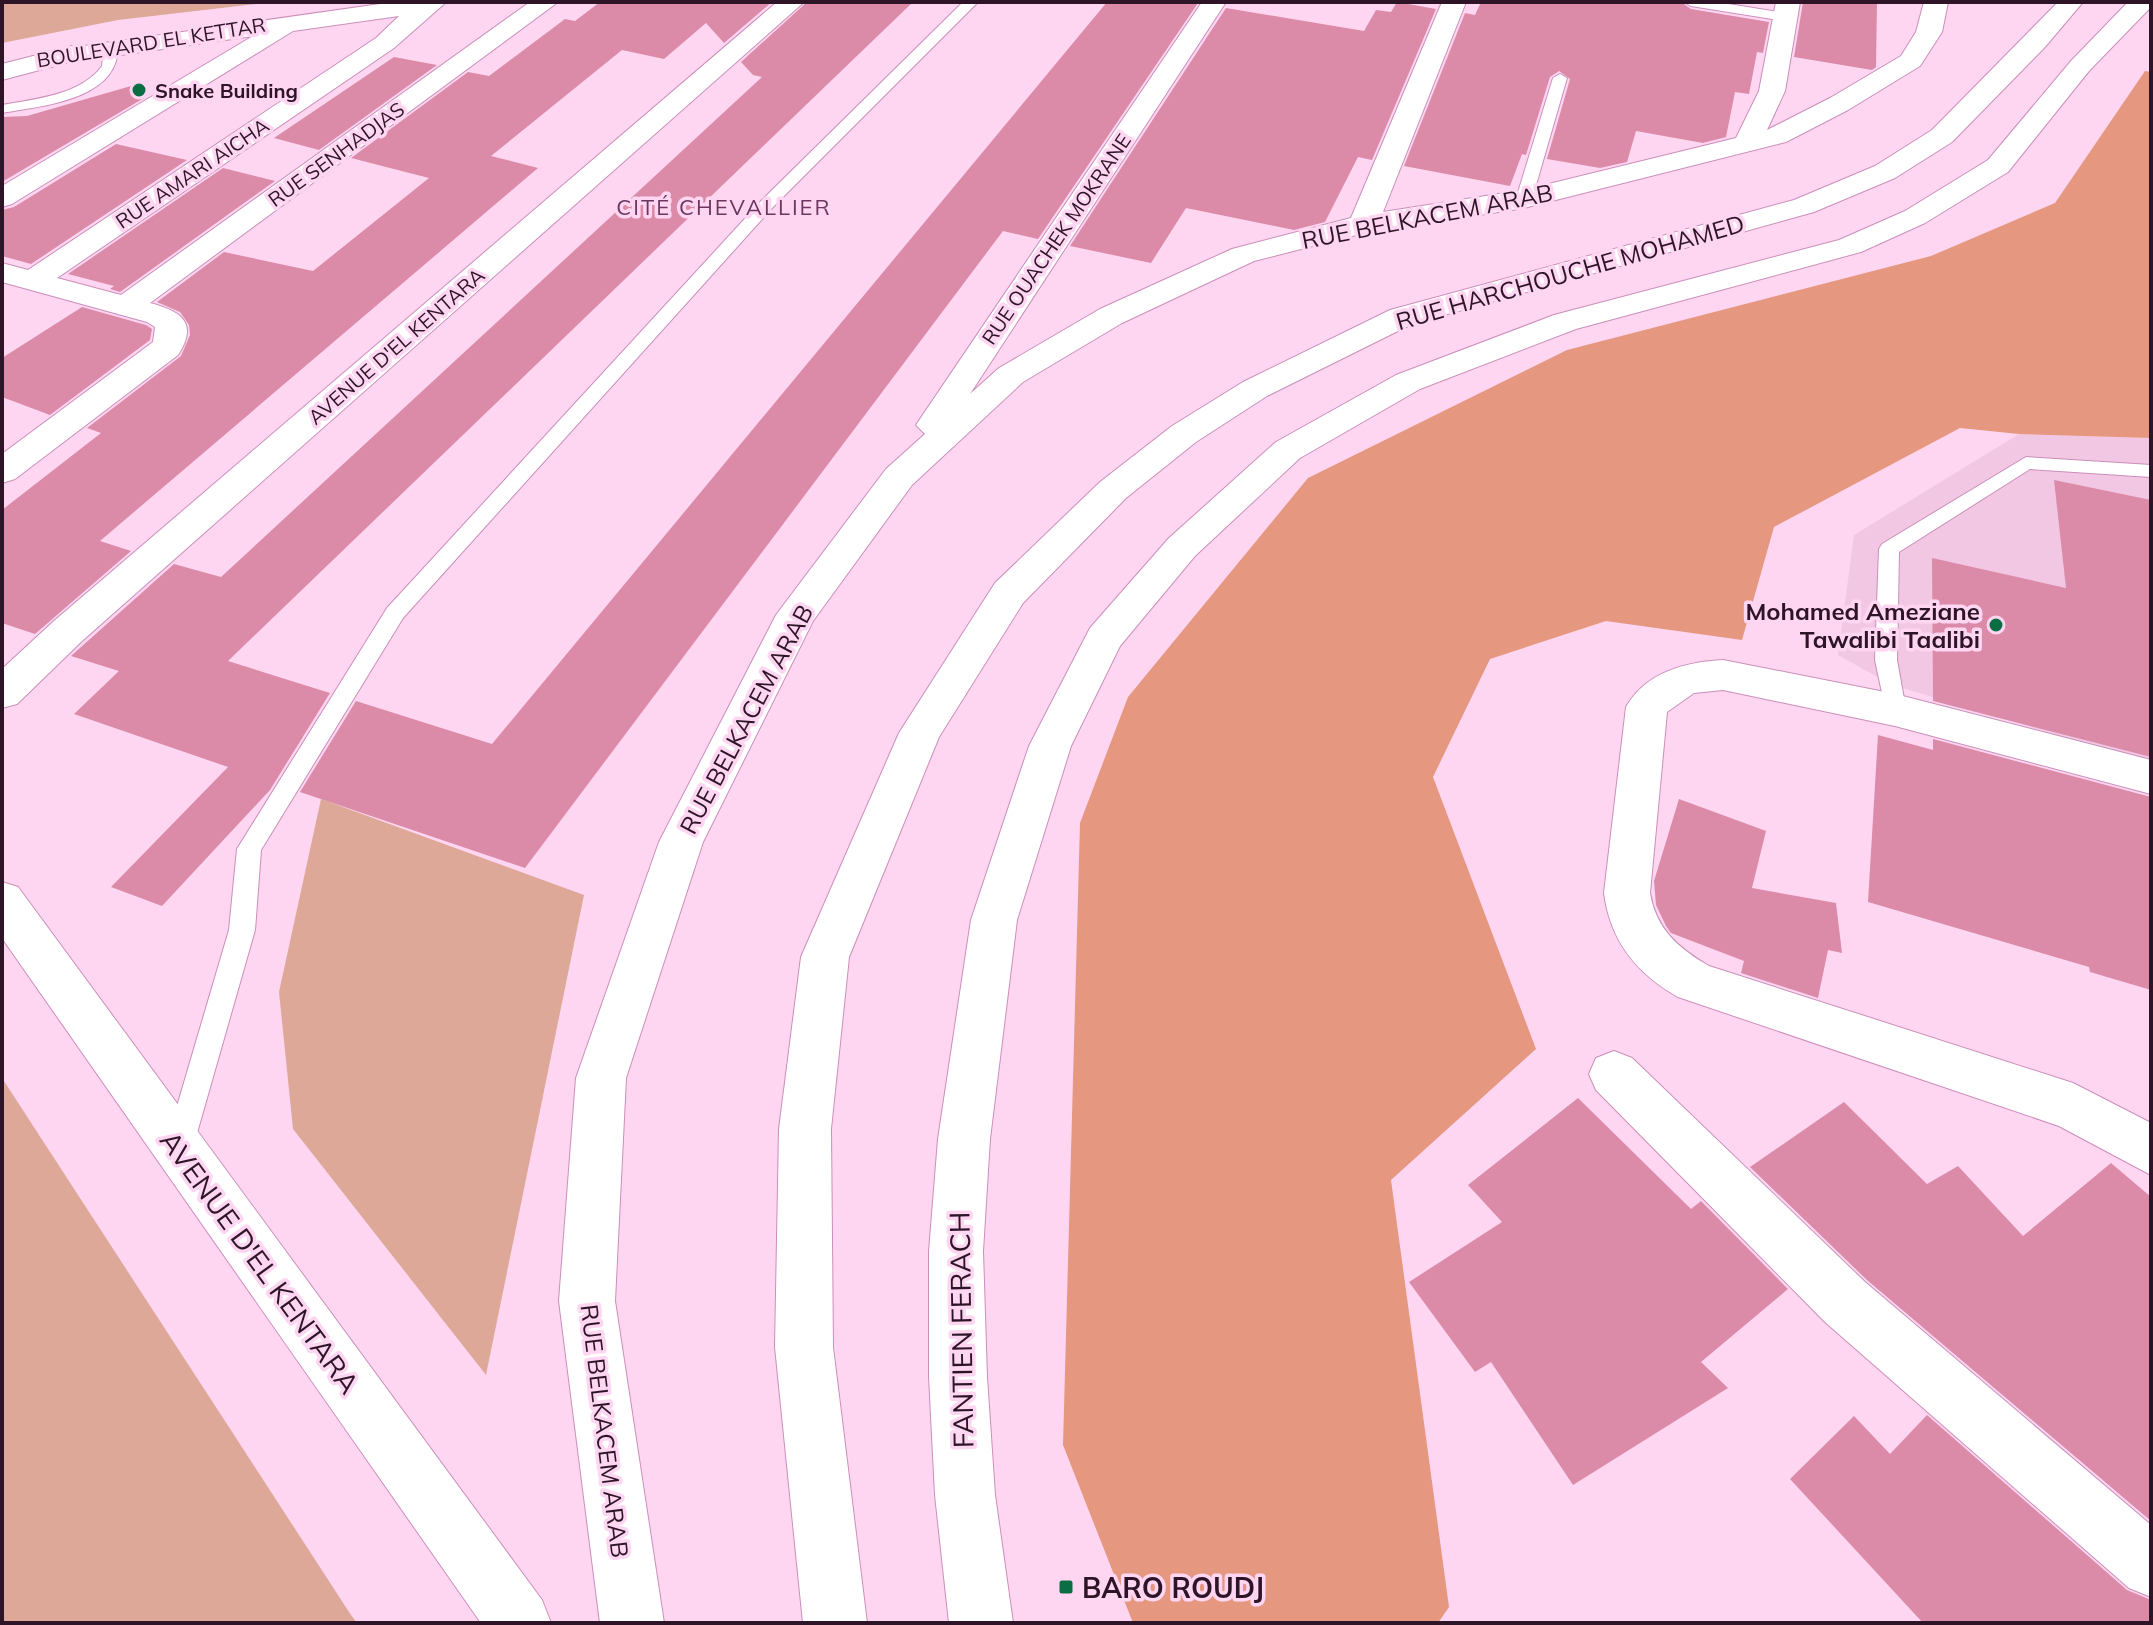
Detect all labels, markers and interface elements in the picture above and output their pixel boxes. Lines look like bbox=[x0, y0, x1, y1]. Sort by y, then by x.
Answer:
street label: BOULEVARD EL KETTAR bbox=[35, 12, 267, 72]
place label: Snake Building bbox=[155, 78, 298, 103]
marker: Snake Building bbox=[130, 81, 148, 99]
street label: RUE SENHADJAS bbox=[263, 96, 409, 212]
street label: RUE AMARI AICHA bbox=[110, 112, 274, 234]
street label: RUE OUACHEK MOKRANE bbox=[976, 129, 1136, 349]
street label: RUE BELKACEM ARAB bbox=[1299, 177, 1555, 255]
district label: CITÉ CHEVALLIER bbox=[616, 193, 832, 221]
street label: RUE HARCHOUCHE MOHAMED bbox=[1392, 208, 1748, 336]
street label: AVENUE D'EL KENTARA bbox=[303, 262, 490, 430]
place label: Mohamed Ameziane Tawalibi Taalibi bbox=[1745, 596, 1980, 654]
street label: RUE BELKACEM ARAB bbox=[673, 599, 819, 839]
marker: Mohamed Ameziane Tawalibi Taalibi bbox=[1987, 616, 2005, 634]
street label: AVENUE D'EL KENTARA bbox=[153, 1124, 367, 1401]
street label: FANTIEN FERACH bbox=[941, 1211, 981, 1449]
street label: RUE BELKACEM ARAB bbox=[575, 1303, 635, 1559]
place label: BARO ROUDJ bbox=[1082, 1570, 1264, 1605]
marker: BARO ROUDJ bbox=[1057, 1578, 1075, 1596]

